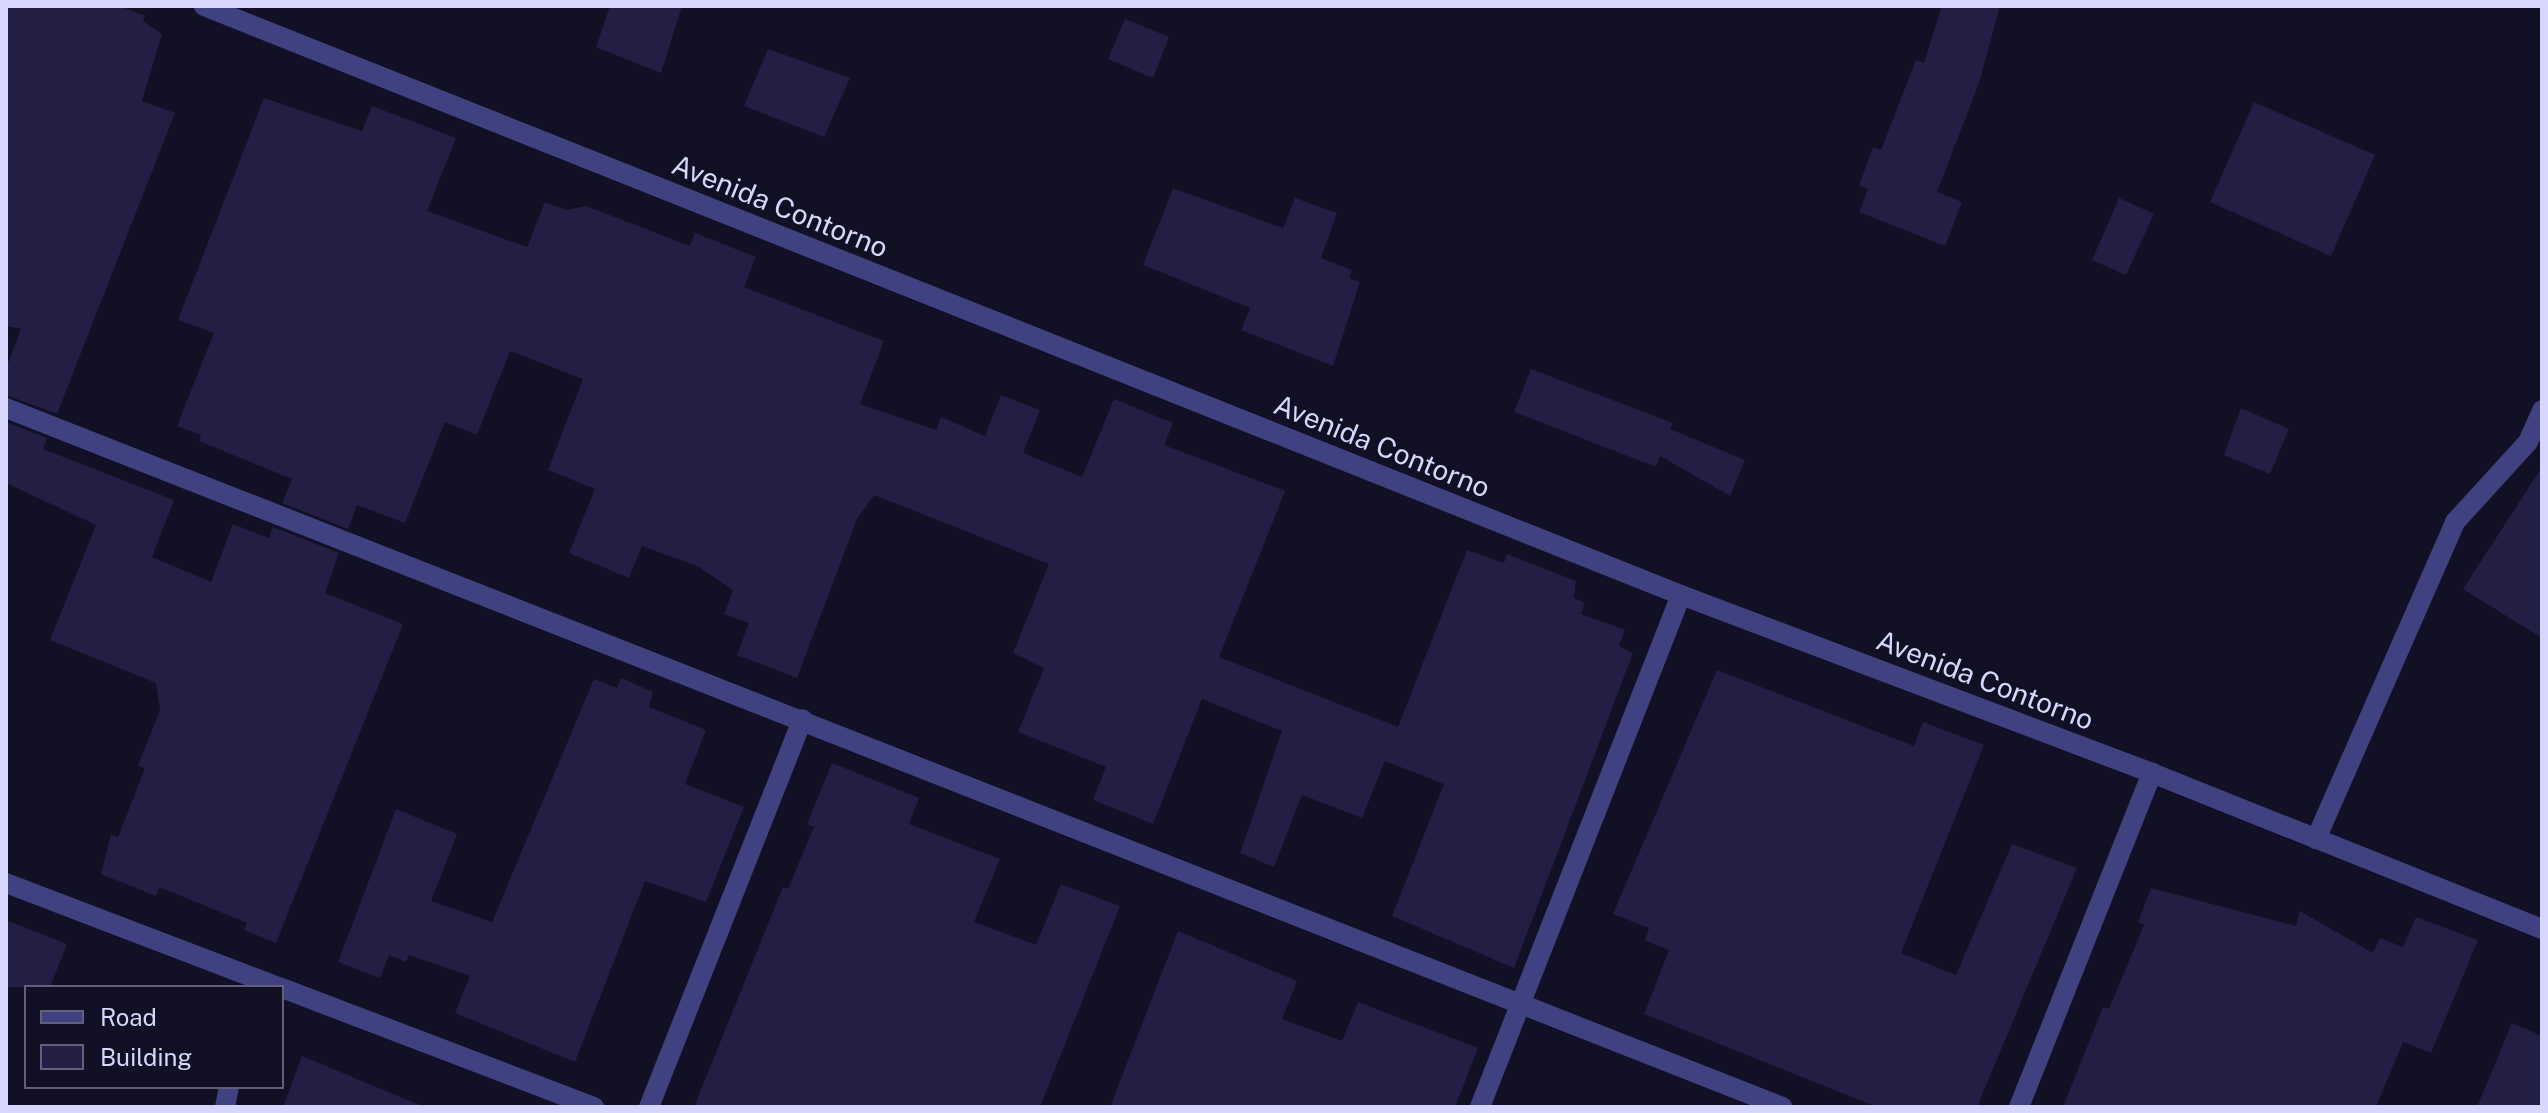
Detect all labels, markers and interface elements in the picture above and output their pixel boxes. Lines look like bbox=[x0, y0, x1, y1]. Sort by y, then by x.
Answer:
street label: Avenida Contorno bbox=[667, 147, 893, 265]
street label: Avenida Contorno bbox=[1269, 387, 1495, 505]
street label: Avenida Contorno bbox=[1872, 623, 2098, 737]
legend bbox=[24, 985, 284, 1089]
text: Road bbox=[100, 1003, 157, 1031]
text: Building bbox=[100, 1043, 192, 1071]

